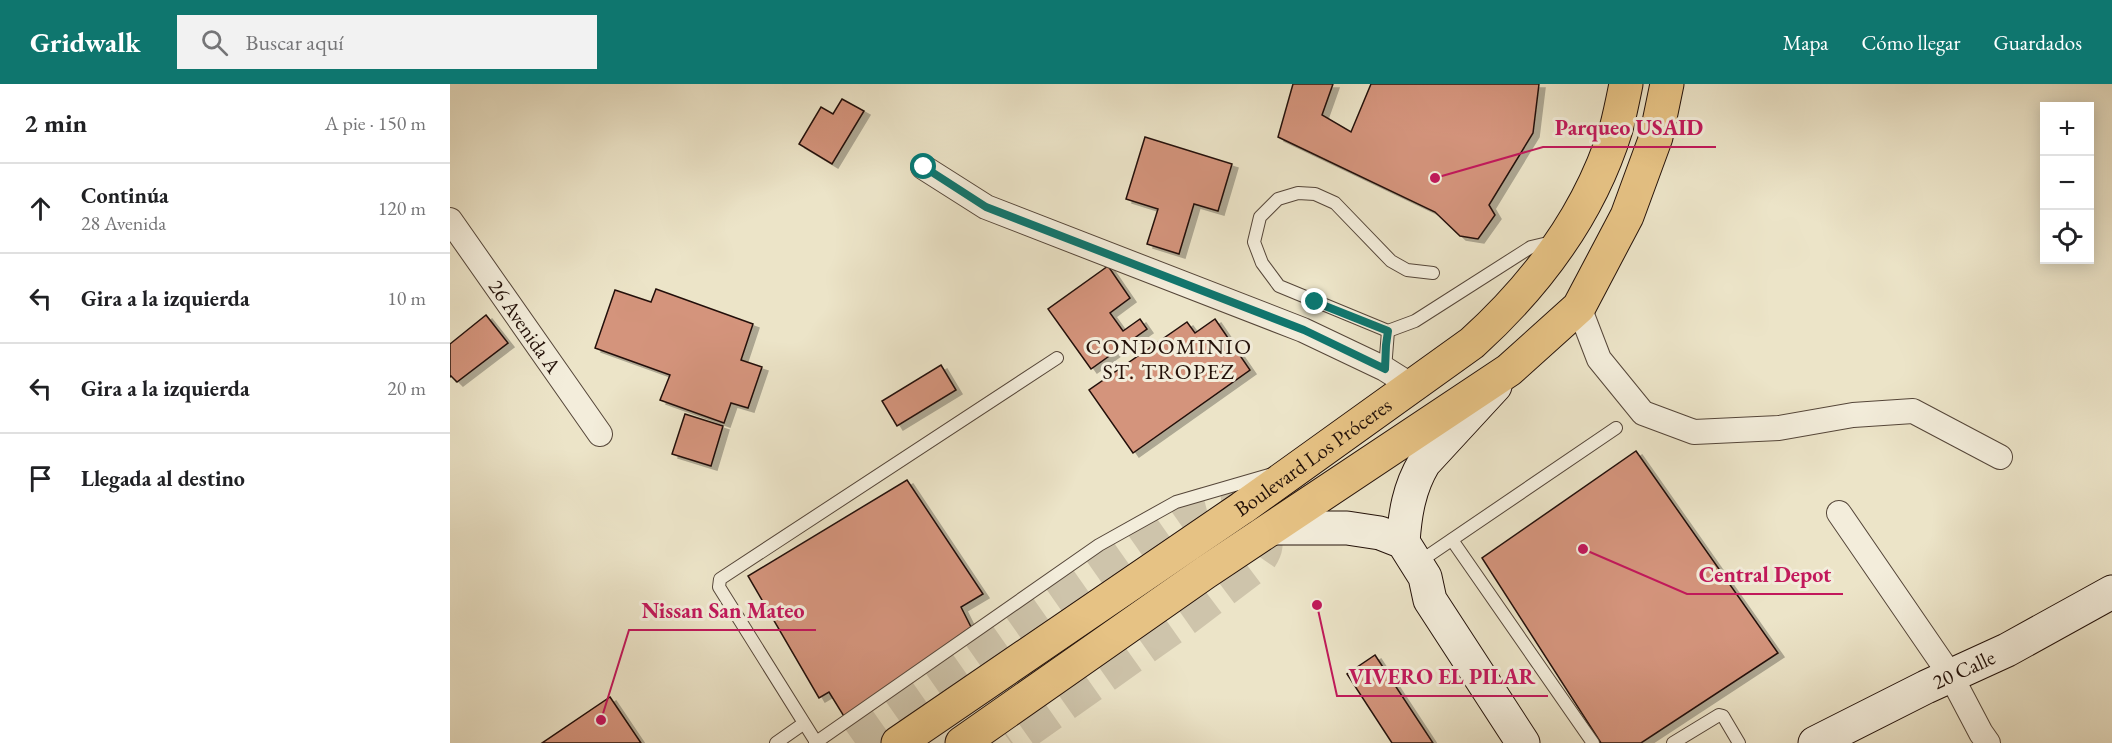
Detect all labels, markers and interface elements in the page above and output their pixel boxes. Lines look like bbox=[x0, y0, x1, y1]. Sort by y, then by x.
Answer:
search box bbox=[177, 15, 597, 69]
text: Gridwalk bbox=[30, 24, 141, 60]
icon: search bbox=[198, 26, 231, 59]
text: Buscar aquí bbox=[246, 28, 344, 57]
text: Mapa bbox=[1783, 29, 1828, 56]
text: Cómo llegar bbox=[1861, 29, 1960, 56]
text: Guardados bbox=[1993, 29, 2082, 56]
map controls bbox=[2040, 102, 2094, 264]
button: + bbox=[2040, 102, 2094, 156]
text: 2 min bbox=[24, 106, 87, 140]
callout: Parqueo USAID bbox=[1543, 107, 1716, 147]
text: A pie · 150 m bbox=[325, 110, 426, 136]
text: Parqueo USAID bbox=[1555, 113, 1703, 142]
route start bbox=[910, 153, 936, 179]
button: − bbox=[2040, 156, 2094, 210]
text: Continúa bbox=[81, 181, 169, 210]
icon: ahead bbox=[24, 192, 57, 225]
text: 120 m bbox=[378, 195, 426, 221]
text: 28 Avenida bbox=[81, 210, 166, 236]
button: locate bbox=[2040, 210, 2094, 264]
street label: 26 Avenida A bbox=[483, 274, 567, 379]
icon: left bbox=[24, 282, 57, 315]
text: Gira a la izquierda bbox=[81, 284, 250, 313]
text: 10 m bbox=[387, 285, 426, 311]
route end bbox=[1301, 288, 1327, 314]
district label: CONDOMINIO ST. TROPEZ bbox=[1085, 332, 1253, 386]
icon: left bbox=[24, 372, 57, 405]
text: Gira a la izquierda bbox=[81, 374, 250, 403]
text: 20 m bbox=[387, 375, 426, 401]
street label: Boulevard Los Próceres bbox=[1229, 391, 1397, 522]
icon: arrive bbox=[24, 462, 57, 495]
text: Llegada al destino bbox=[81, 464, 245, 493]
callout: Central Depot bbox=[1687, 554, 1843, 594]
text: Central Depot bbox=[1699, 560, 1832, 589]
callout: Nissan San Mateo bbox=[629, 590, 816, 630]
text: Nissan San Mateo bbox=[642, 596, 804, 625]
street label: 20 Calle bbox=[1928, 643, 1999, 695]
callout: VIVERO EL PILAR bbox=[1337, 656, 1548, 696]
text: VIVERO EL PILAR bbox=[1348, 662, 1536, 691]

